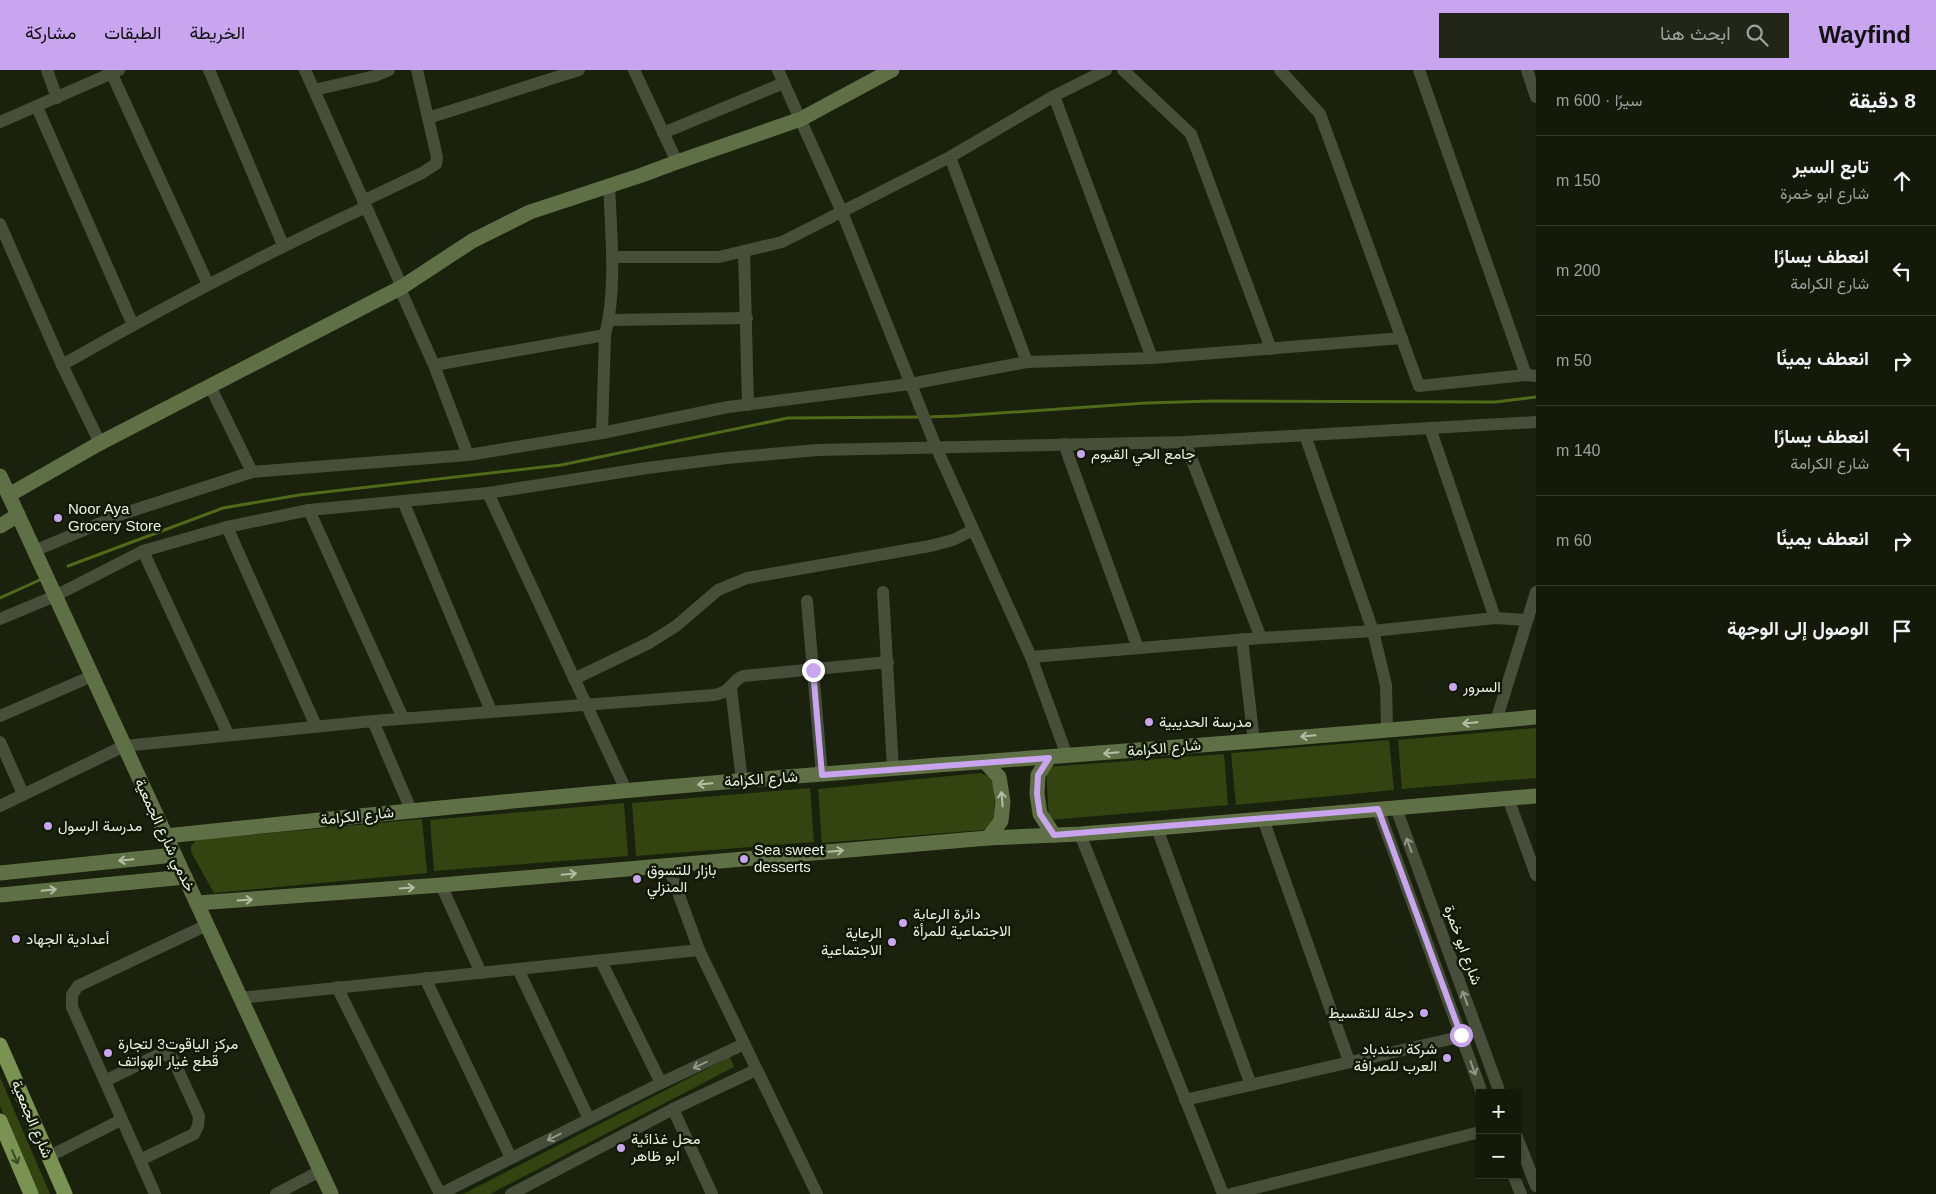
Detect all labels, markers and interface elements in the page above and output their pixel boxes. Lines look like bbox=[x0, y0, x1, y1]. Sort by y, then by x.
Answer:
search box bbox=[1439, 13, 1789, 58]
icon: search bbox=[1743, 21, 1771, 49]
text: Wayfind bbox=[1819, 21, 1911, 48]
text: مشاركة bbox=[25, 23, 76, 43]
text: الطبقات bbox=[104, 23, 161, 43]
text: الخريطة bbox=[189, 23, 245, 43]
text: ابحث هنا bbox=[1660, 23, 1731, 44]
text: 8 دقيقة bbox=[1849, 89, 1916, 112]
text: سيرًا · 600 m bbox=[1556, 92, 1642, 109]
text: تابع السير bbox=[1793, 156, 1869, 177]
icon: ahead bbox=[1888, 167, 1916, 195]
text: 150 m bbox=[1556, 172, 1600, 189]
text: شارع ابو خمرة bbox=[1780, 185, 1869, 202]
text: انعطف يسارًا bbox=[1774, 246, 1869, 267]
icon: left bbox=[1888, 257, 1916, 285]
text: 200 m bbox=[1556, 262, 1600, 279]
text: شارع الكرامة bbox=[1790, 275, 1869, 292]
icon: right bbox=[1888, 347, 1916, 375]
text: انعطف يمينًا bbox=[1776, 348, 1869, 369]
text: 50 m bbox=[1556, 352, 1592, 369]
text: انعطف يسارًا bbox=[1774, 426, 1869, 447]
icon: left bbox=[1888, 437, 1916, 465]
text: 140 m bbox=[1556, 442, 1600, 459]
place label: جامع الحي القيوم bbox=[1091, 445, 1195, 467]
marker: جامع الحي القيوم bbox=[1075, 448, 1087, 460]
text: شارع الكرامة bbox=[1790, 455, 1869, 472]
place label: Noor Aya Grocery Store bbox=[68, 500, 161, 534]
marker: Noor Aya Grocery Store bbox=[52, 512, 64, 524]
icon: right bbox=[1888, 527, 1916, 555]
text: انعطف يمينًا bbox=[1776, 528, 1869, 549]
text: 60 m bbox=[1556, 532, 1592, 549]
icon: arrive bbox=[1888, 617, 1916, 645]
text: الوصول إلى الوجهة bbox=[1727, 618, 1869, 639]
route end bbox=[802, 659, 825, 682]
place label: السرور bbox=[1462, 678, 1501, 696]
marker: السرور bbox=[1447, 681, 1459, 693]
place label: مدرسة الحديبية bbox=[1159, 713, 1252, 731]
marker: مدرسة الحديبية bbox=[1143, 716, 1155, 728]
one-way arrow bbox=[1462, 718, 1478, 728]
one-way arrow bbox=[1300, 732, 1316, 741]
street label: شارع الكرامة bbox=[1126, 736, 1202, 762]
one-way arrow bbox=[1104, 748, 1120, 757]
street label: شارع الكرامة bbox=[724, 767, 799, 793]
street label: خدمي شارع الجمعية bbox=[127, 775, 199, 896]
one-way arrow bbox=[697, 779, 713, 788]
one-way arrow bbox=[997, 792, 1007, 808]
street label: شارع الكرامة bbox=[319, 803, 395, 831]
place label: مدرسة الرسول bbox=[58, 817, 142, 835]
marker: مدرسة الرسول bbox=[42, 820, 54, 832]
one-way arrow bbox=[1404, 838, 1413, 854]
place label: Sea sweet desserts bbox=[754, 841, 825, 875]
one-way arrow bbox=[828, 846, 844, 856]
marker: Sea sweet desserts bbox=[738, 853, 750, 865]
one-way arrow bbox=[118, 855, 134, 865]
place label: بازار للتسوق المنزلي bbox=[647, 861, 716, 900]
one-way arrow bbox=[561, 869, 577, 879]
marker: بازار للتسوق المنزلي bbox=[631, 873, 643, 885]
one-way arrow bbox=[399, 883, 415, 892]
one-way arrow bbox=[40, 885, 56, 895]
one-way arrow bbox=[237, 895, 253, 904]
street label: شارع ابو خمرة bbox=[1438, 903, 1486, 988]
place label: دائرة الرعاية الاجتماعية للمرأة bbox=[913, 905, 1011, 940]
marker: دائرة الرعاية الاجتماعية للمرأة bbox=[897, 917, 909, 929]
place label: الرعاية الاجتماعية bbox=[821, 924, 882, 959]
place label: أعدادية الجهاد bbox=[26, 930, 110, 948]
marker: أعدادية الجهاد bbox=[10, 933, 22, 945]
marker: الرعاية الاجتماعية bbox=[886, 936, 898, 948]
one-way arrow bbox=[1460, 991, 1469, 1006]
place label: دجلة للتقسيط bbox=[1328, 1004, 1414, 1022]
marker: دجلة للتقسيط bbox=[1418, 1007, 1430, 1019]
route start bbox=[1450, 1024, 1473, 1047]
place label: مركز الياقوت3 لتجارة قطع غيار الهواتف bbox=[118, 1035, 238, 1072]
place label: شركة سندباد العرب للصرافة bbox=[1354, 1040, 1437, 1075]
marker: مركز الياقوت3 لتجارة قطع غيار الهواتف bbox=[102, 1047, 114, 1059]
marker: شركة سندباد العرب للصرافة bbox=[1441, 1052, 1453, 1064]
one-way arrow bbox=[692, 1060, 707, 1070]
one-way arrow bbox=[1469, 1060, 1478, 1075]
street label: شارع الجمعية bbox=[6, 1077, 57, 1162]
map controls bbox=[1476, 1089, 1521, 1179]
button: + bbox=[1476, 1089, 1521, 1134]
place label: محل غذائية ابو ظاهر bbox=[630, 1130, 701, 1165]
one-way arrow bbox=[547, 1133, 562, 1142]
button: − bbox=[1476, 1134, 1521, 1179]
marker: محل غذائية ابو ظاهر bbox=[615, 1142, 627, 1154]
one-way arrow bbox=[11, 1149, 21, 1164]

